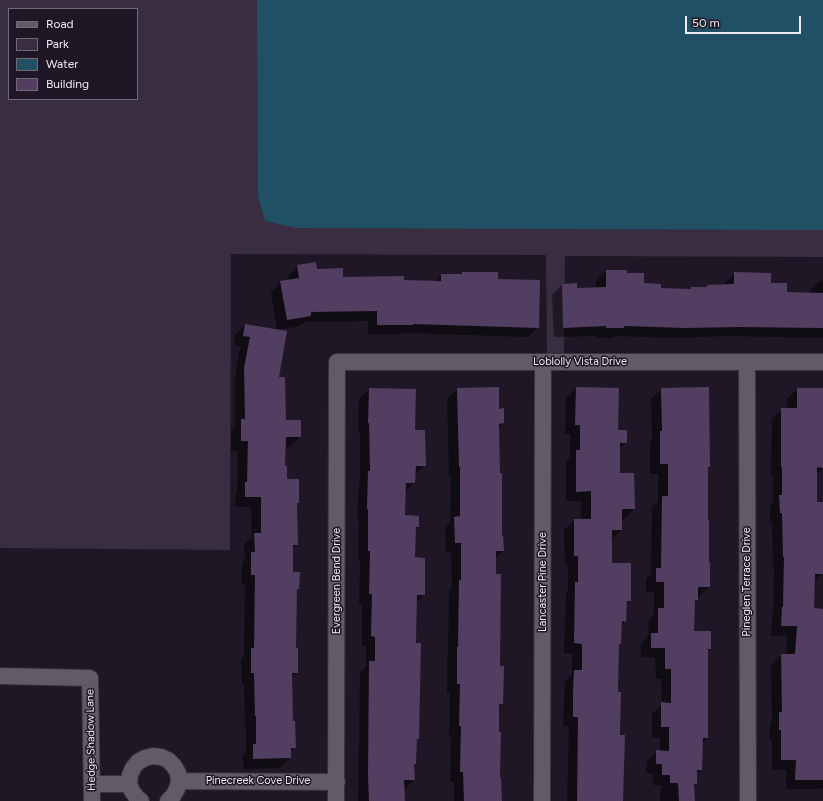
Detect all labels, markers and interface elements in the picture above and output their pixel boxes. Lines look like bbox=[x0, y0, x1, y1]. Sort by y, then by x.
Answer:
legend bbox=[8, 8, 138, 100]
scale bar bbox=[687, 8, 803, 34]
text: 50 m bbox=[692, 16, 720, 30]
text: Road bbox=[46, 17, 74, 31]
text: Park bbox=[46, 37, 69, 51]
text: Water bbox=[46, 57, 78, 71]
text: Building bbox=[46, 77, 89, 91]
street label: Loblolly Vista Drive bbox=[533, 355, 627, 369]
street label: Pineglen Terrace Drive bbox=[740, 527, 754, 637]
street label: Evergreen Bend Drive bbox=[330, 528, 344, 634]
street label: Lancaster Pine Drive bbox=[536, 532, 550, 632]
street label: Hedge Shadow Lane bbox=[84, 689, 98, 791]
street label: Pinecreek Cove Drive bbox=[206, 774, 310, 788]

